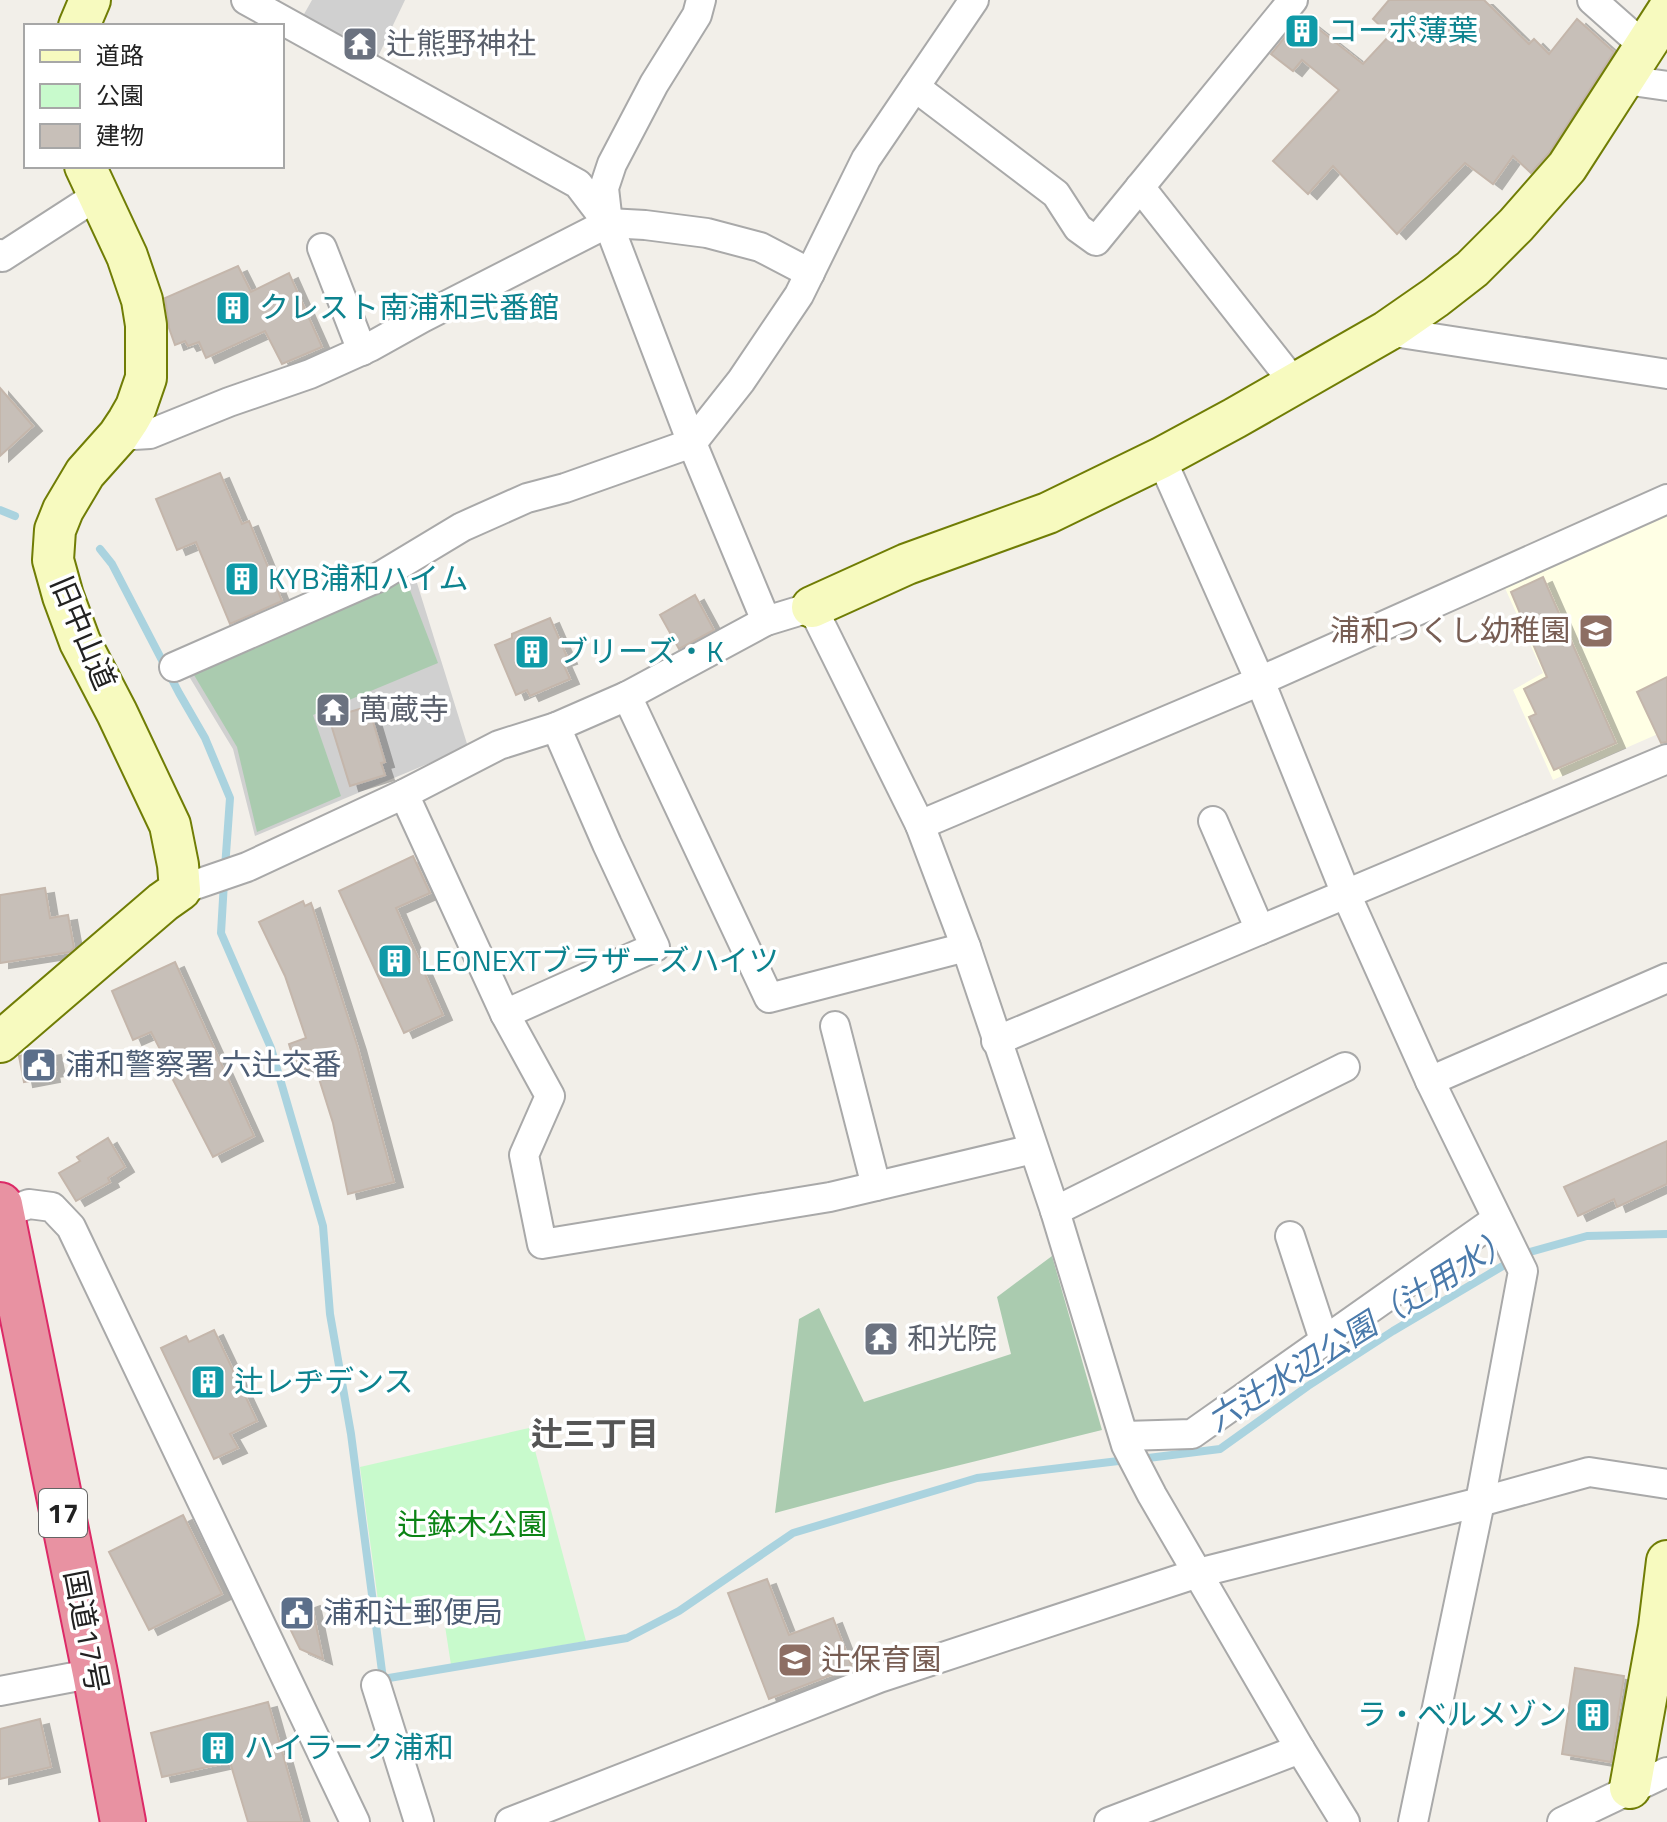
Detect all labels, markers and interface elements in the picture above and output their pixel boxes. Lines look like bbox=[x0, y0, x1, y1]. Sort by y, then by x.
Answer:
place label: コーポ薄葉 bbox=[1328, 7, 1478, 53]
building icon: コーポ薄葉 bbox=[1283, 12, 1321, 50]
place label: 辻熊野神社 bbox=[386, 20, 536, 66]
legend bbox=[24, 24, 284, 168]
temple icon: 辻熊野神社 bbox=[341, 25, 379, 63]
text: 道路 bbox=[96, 37, 144, 73]
text: 公園 bbox=[96, 77, 144, 113]
text: 建物 bbox=[96, 117, 144, 153]
place label: クレスト南浦和弐番館 bbox=[259, 284, 559, 330]
building icon: クレスト南浦和弐番館 bbox=[214, 289, 252, 327]
place label: KYB浦和ハイム bbox=[268, 555, 469, 601]
building icon: KYB浦和ハイム bbox=[223, 560, 261, 598]
street label: 旧中山道 bbox=[39, 568, 129, 697]
place label: 浦和つくし幼稚園 bbox=[1330, 607, 1570, 653]
school or university icon: 浦和つくし幼稚園 bbox=[1577, 612, 1615, 650]
place label: ブリーズ・K bbox=[558, 628, 724, 674]
building icon: ブリーズ・K bbox=[513, 633, 551, 671]
place label: 萬蔵寺 bbox=[359, 686, 449, 732]
temple icon: 萬蔵寺 bbox=[314, 691, 352, 729]
place label: LEONEXTブラザーズハイツ bbox=[421, 937, 779, 983]
building icon: LEONEXTブラザーズハイツ bbox=[376, 942, 414, 980]
place label: 浦和警察署 六辻交番 bbox=[65, 1041, 342, 1087]
public building icon: 浦和警察署 六辻交番 bbox=[20, 1046, 58, 1084]
water label: 六辻水辺公園（辻用水） bbox=[1197, 1216, 1521, 1443]
place label: 和光院 bbox=[907, 1315, 997, 1361]
temple icon: 和光院 bbox=[862, 1320, 900, 1358]
place label: 辻レヂデンス bbox=[234, 1358, 413, 1404]
building icon: 辻レヂデンス bbox=[189, 1363, 227, 1401]
district label: 辻三丁目 bbox=[531, 1409, 659, 1457]
road number: 17 bbox=[39, 1489, 87, 1537]
park label: 辻鉢木公園 bbox=[397, 1501, 547, 1547]
street label: 国道17号 bbox=[53, 1566, 121, 1696]
place label: 浦和辻郵便局 bbox=[323, 1589, 503, 1635]
public building icon: 浦和辻郵便局 bbox=[278, 1594, 316, 1632]
place label: 辻保育園 bbox=[821, 1636, 941, 1682]
school or university icon: 辻保育園 bbox=[776, 1641, 814, 1679]
place label: ラ・ベルメゾン bbox=[1357, 1691, 1567, 1737]
building icon: ラ・ベルメゾン bbox=[1574, 1696, 1612, 1734]
place label: ハイラーク浦和 bbox=[244, 1724, 453, 1770]
building icon: ハイラーク浦和 bbox=[199, 1729, 237, 1767]

